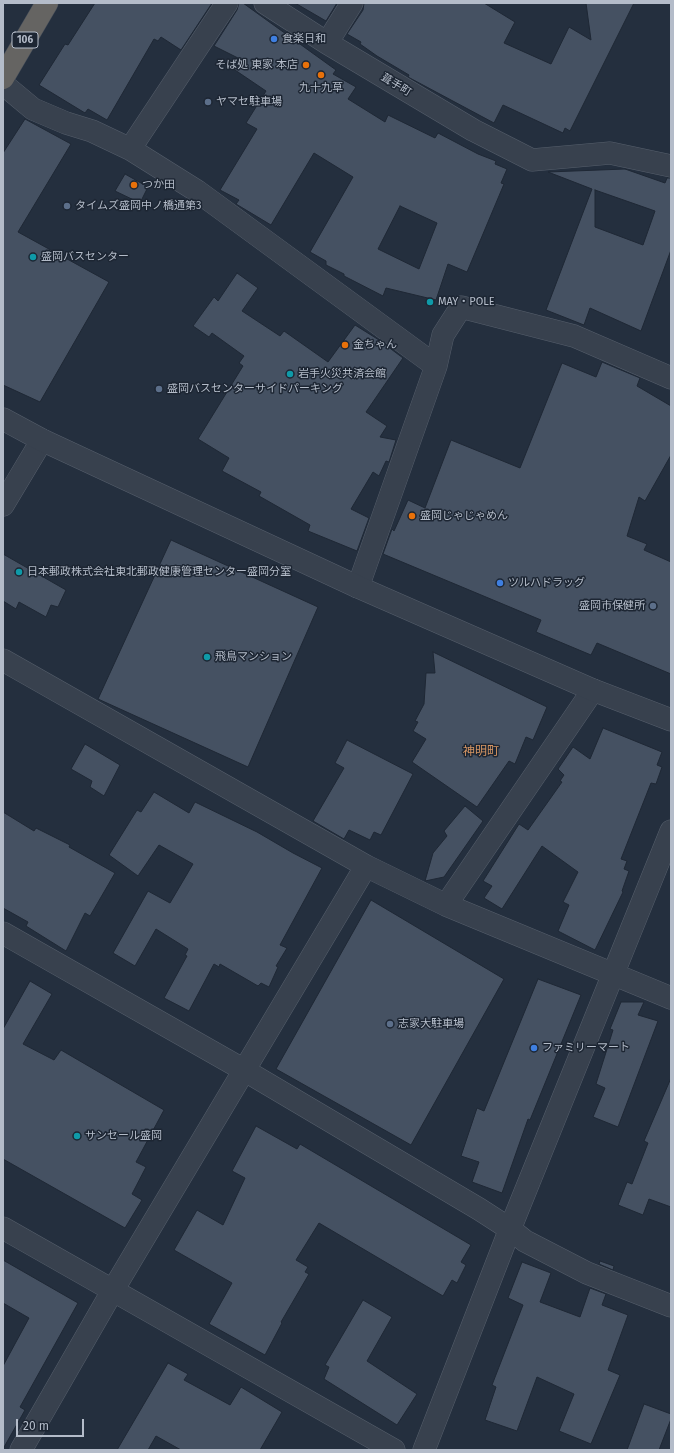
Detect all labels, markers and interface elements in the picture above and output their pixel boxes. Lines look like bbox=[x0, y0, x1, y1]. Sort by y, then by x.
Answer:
road number: 106 bbox=[12, 32, 38, 48]
place label: 食楽日和 bbox=[282, 32, 326, 46]
marker: 食楽日和 bbox=[269, 34, 279, 44]
place label: そば処 東家 本店 bbox=[215, 58, 298, 72]
marker: そば処 東家 本店 bbox=[301, 60, 311, 70]
marker: 九十九草 bbox=[316, 70, 326, 80]
street label: 葺手町 bbox=[378, 71, 414, 99]
place label: 九十九草 bbox=[299, 81, 343, 95]
place label: ヤマセ駐車場 bbox=[216, 95, 282, 109]
marker: ヤマセ駐車場 bbox=[203, 97, 213, 107]
place label: つか田 bbox=[142, 178, 175, 192]
marker: つか田 bbox=[129, 180, 139, 190]
place label: タイムズ盛岡中ノ橋通第3 bbox=[75, 199, 201, 213]
marker: タイムズ盛岡中ノ橋通第3 bbox=[62, 201, 72, 211]
place label: 盛岡バスセンター bbox=[41, 250, 129, 264]
marker: 盛岡バスセンター bbox=[28, 252, 38, 262]
place label: MAY・POLE bbox=[438, 295, 495, 309]
marker: MAY・POLE bbox=[425, 297, 435, 307]
place label: 金ちゃん bbox=[353, 338, 397, 352]
marker: 金ちゃん bbox=[340, 340, 350, 350]
place label: 岩手火災共済会館 bbox=[298, 367, 386, 381]
marker: 岩手火災共済会館 bbox=[285, 369, 295, 379]
place label: 盛岡バスセンターサイドパーキング bbox=[167, 382, 343, 396]
marker: 盛岡バスセンターサイドパーキング bbox=[154, 384, 164, 394]
place label: 盛岡じゃじゃめん bbox=[420, 509, 508, 523]
marker: 盛岡じゃじゃめん bbox=[407, 511, 417, 521]
place label: 日本郵政株式会社東北郵政健康管理センター盛岡分室 bbox=[27, 565, 291, 579]
marker: 日本郵政株式会社東北郵政健康管理センター盛岡分室 bbox=[14, 567, 24, 577]
place label: ツルハドラッグ bbox=[508, 576, 585, 590]
marker: ツルハドラッグ bbox=[495, 578, 505, 588]
place label: 盛岡市保健所 bbox=[579, 599, 645, 613]
marker: 盛岡市保健所 bbox=[648, 601, 658, 611]
place label: 飛鳥マンション bbox=[215, 650, 292, 664]
marker: 飛鳥マンション bbox=[202, 652, 212, 662]
district label: 神明町 bbox=[463, 745, 499, 759]
place label: 志家大駐車場 bbox=[398, 1017, 464, 1031]
marker: 志家大駐車場 bbox=[385, 1019, 395, 1029]
place label: ファミリーマート bbox=[542, 1041, 630, 1055]
marker: ファミリーマート bbox=[529, 1043, 539, 1053]
place label: サンセール盛岡 bbox=[85, 1129, 162, 1143]
marker: サンセール盛岡 bbox=[72, 1131, 82, 1141]
scale bar bbox=[18, 1411, 86, 1437]
text: 20 m bbox=[23, 1419, 49, 1433]

